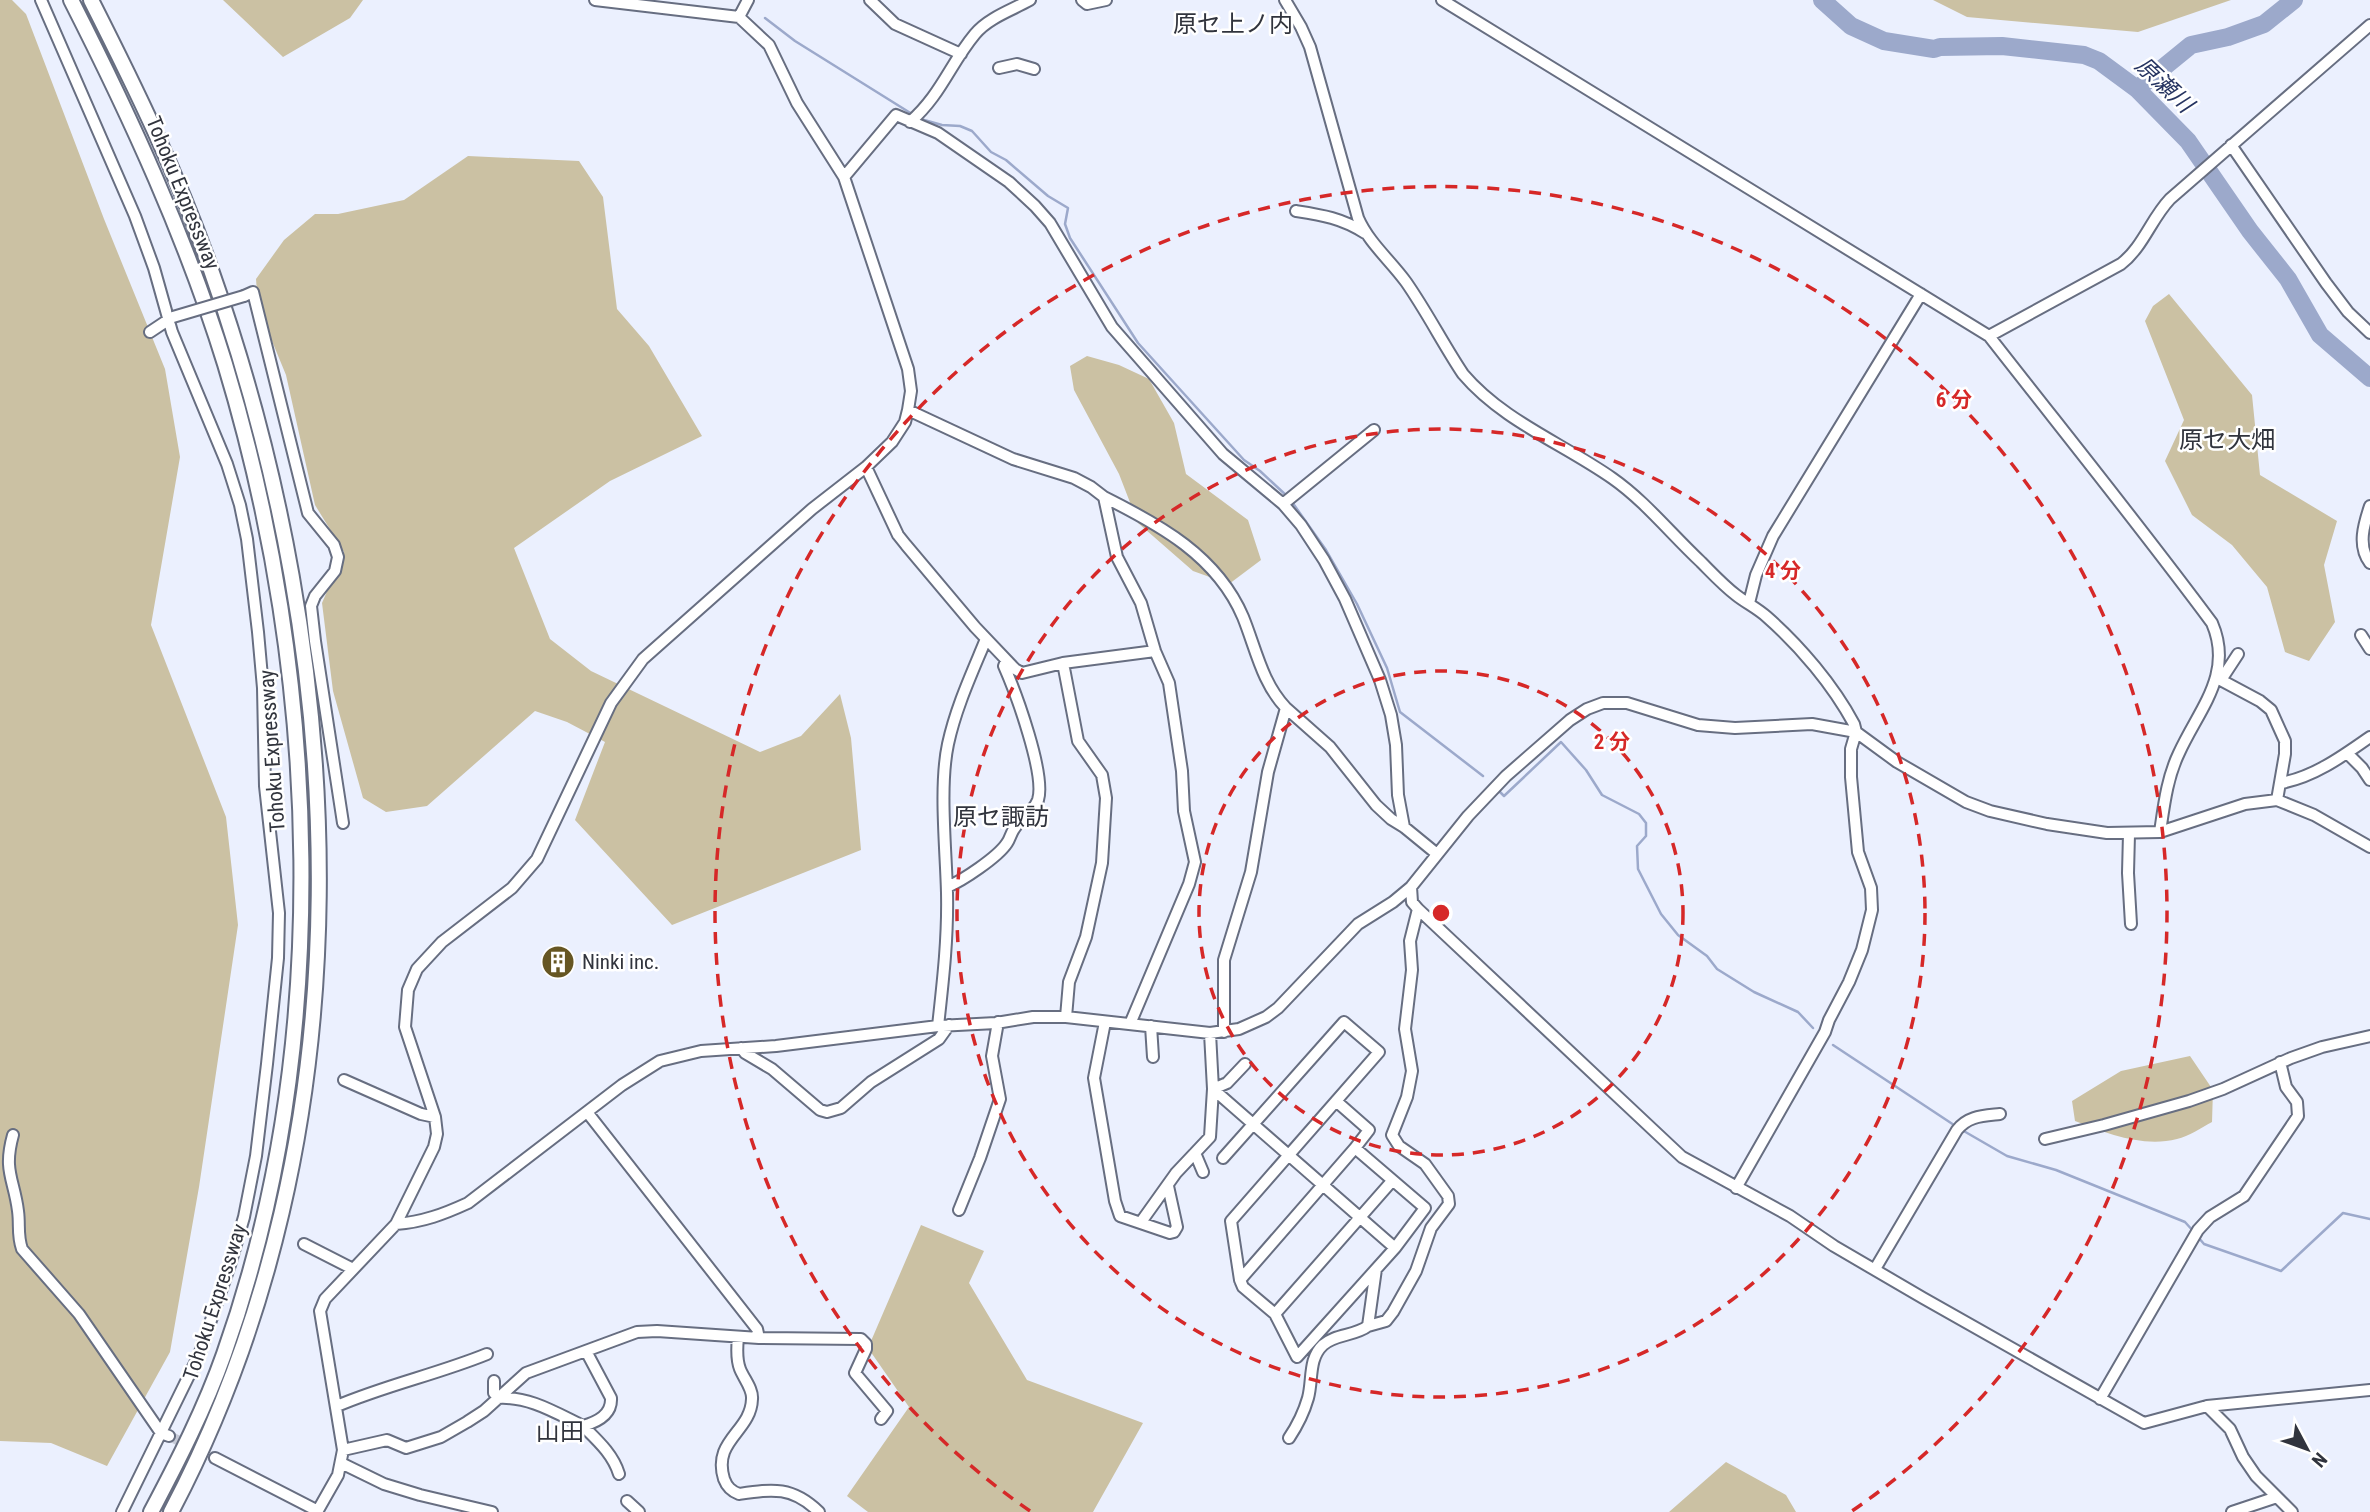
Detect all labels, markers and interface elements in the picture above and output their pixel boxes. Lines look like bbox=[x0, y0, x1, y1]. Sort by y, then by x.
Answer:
district label: 原セ上ノ内 bbox=[1173, 10, 1293, 38]
water label: 原瀬川 bbox=[2130, 52, 2201, 120]
street label: Tohoku Expressway bbox=[141, 113, 225, 273]
text: 6 分 bbox=[1936, 388, 1972, 412]
district label: 原セ大畑 bbox=[2179, 426, 2275, 454]
text: 4 分 bbox=[1765, 559, 1801, 583]
street label: Tohoku Expressway bbox=[254, 669, 290, 833]
text: 2 分 bbox=[1594, 730, 1630, 754]
district label: 原セ諏訪 bbox=[953, 803, 1049, 831]
centre of rings bbox=[1429, 901, 1453, 925]
building icon: Ninki inc. bbox=[539, 943, 577, 981]
place label: Ninki inc. bbox=[582, 950, 659, 974]
street label: Tohoku Expressway bbox=[178, 1221, 252, 1383]
north arrow bbox=[2272, 1414, 2342, 1484]
district label: 山田 bbox=[536, 1418, 584, 1446]
text: N bbox=[2307, 1448, 2332, 1472]

